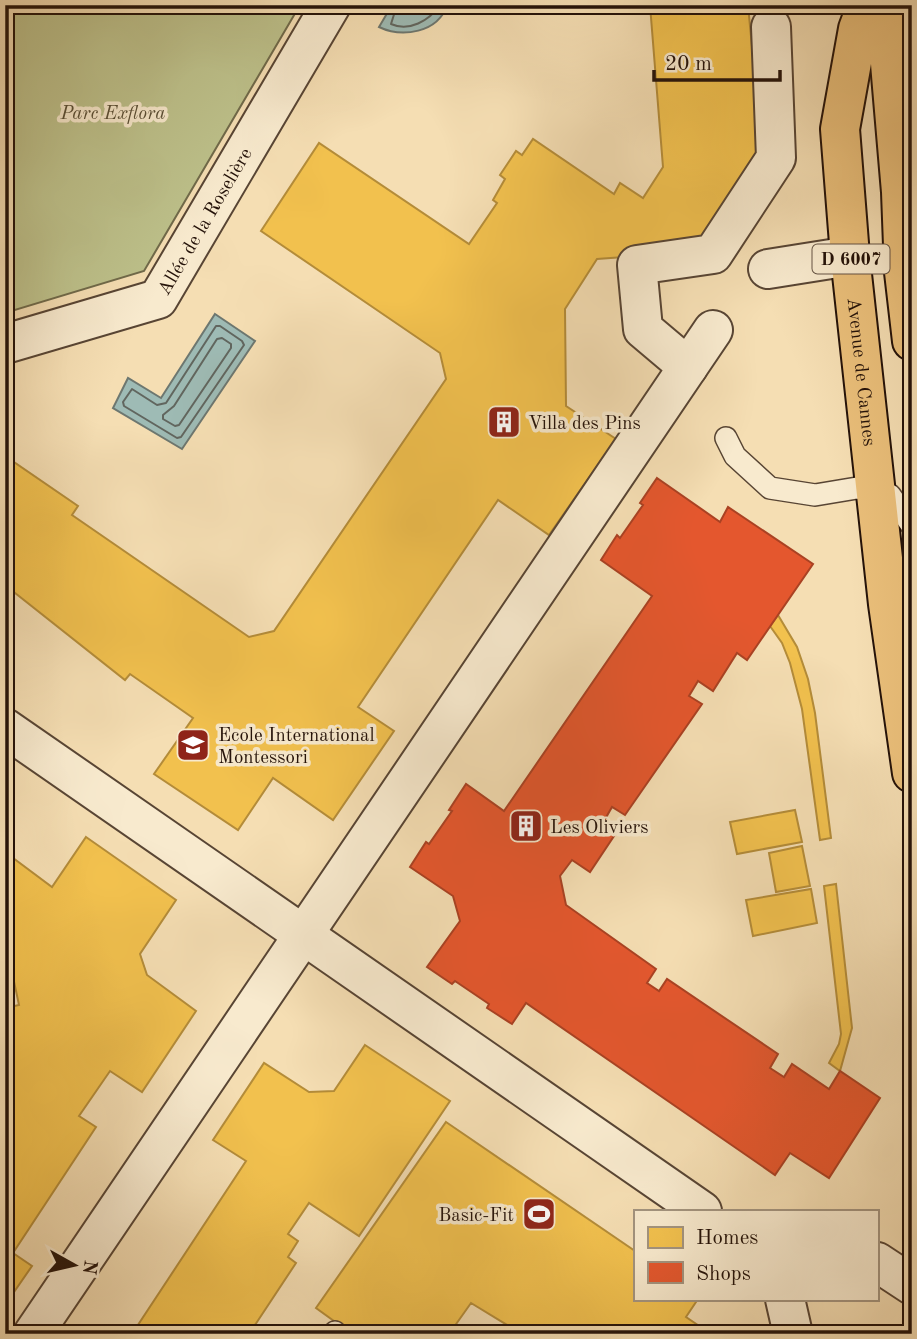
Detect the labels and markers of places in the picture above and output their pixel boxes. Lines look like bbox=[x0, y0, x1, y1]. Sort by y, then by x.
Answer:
building icon: Villa des Pins bbox=[485, 403, 523, 441]
place label: Villa des Pins bbox=[528, 415, 641, 434]
school or university icon: Ecole International Montessori bbox=[174, 726, 212, 764]
place label: Ecole International Montessori bbox=[218, 727, 375, 768]
building icon: Les Oliviers bbox=[507, 807, 545, 845]
place label: Les Oliviers bbox=[550, 819, 649, 838]
sports icon: Basic-Fit bbox=[520, 1195, 558, 1233]
place label: Basic-Fit bbox=[438, 1207, 514, 1226]

